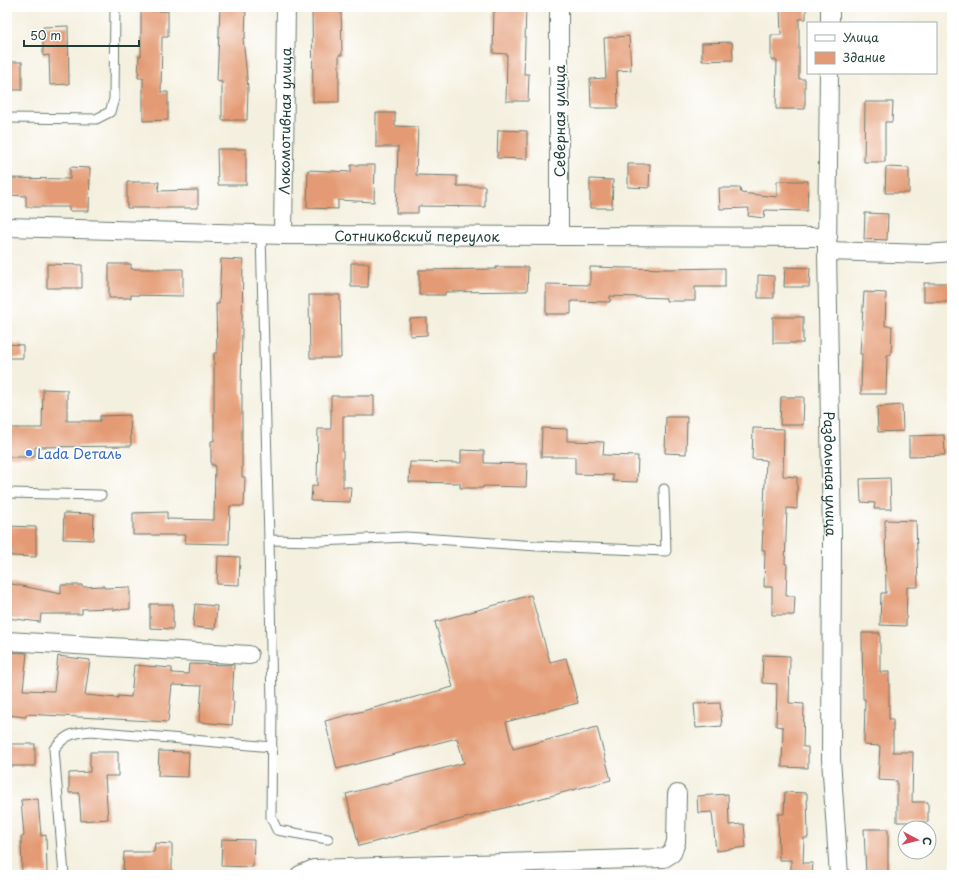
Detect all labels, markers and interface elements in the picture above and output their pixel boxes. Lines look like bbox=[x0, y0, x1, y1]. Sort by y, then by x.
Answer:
scale bar bbox=[24, 22, 139, 48]
legend bbox=[807, 22, 937, 74]
text: 50 m bbox=[30, 26, 61, 44]
text: Улица bbox=[843, 28, 879, 46]
street label: Локомотивная улица bbox=[273, 47, 296, 195]
text: Здание bbox=[843, 48, 885, 66]
street label: Северная улица bbox=[549, 65, 570, 177]
street label: Сотниковский переулок bbox=[334, 225, 500, 246]
street label: Раздольная улица bbox=[819, 411, 842, 537]
place label: Lada Dеталь bbox=[37, 443, 122, 464]
marker: Lada Dеталь bbox=[24, 448, 34, 458]
north arrow bbox=[897, 820, 937, 860]
text: С bbox=[918, 836, 936, 846]

